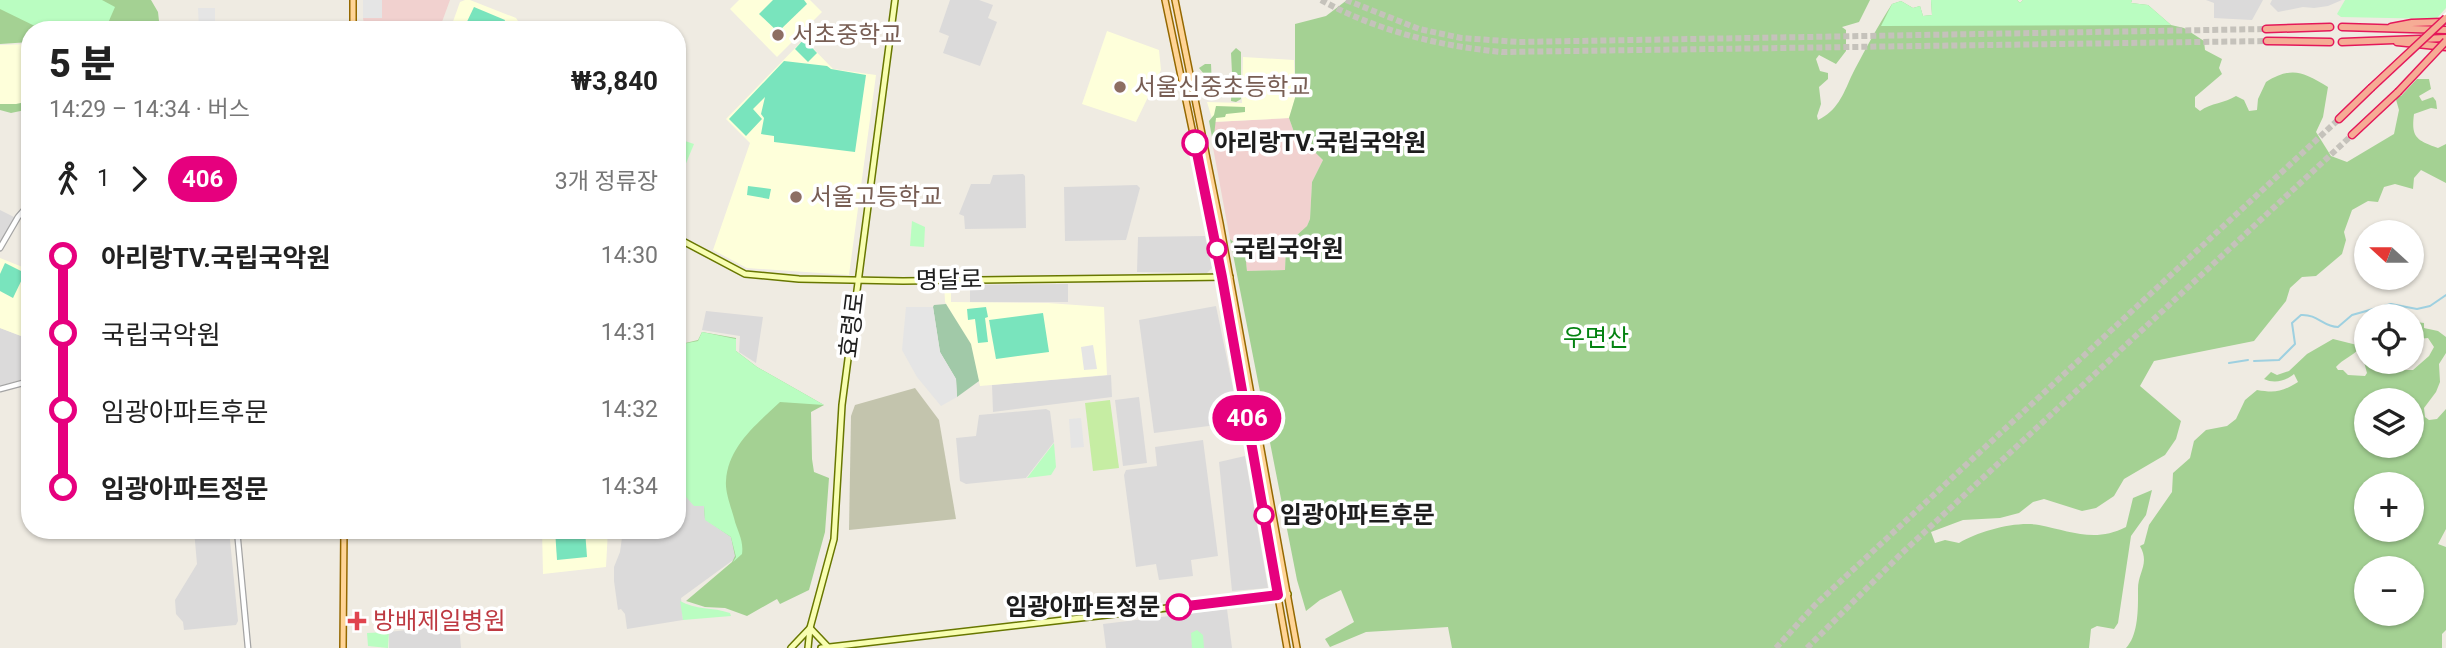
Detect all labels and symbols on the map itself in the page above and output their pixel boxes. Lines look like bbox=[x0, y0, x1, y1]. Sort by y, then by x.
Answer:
place label: 서초중학교 bbox=[792, 21, 902, 49]
marker: 서초중학교 bbox=[770, 27, 786, 43]
place label: 서울신중초등학교 bbox=[1134, 73, 1311, 101]
marker: 서울신중초등학교 bbox=[1112, 79, 1128, 95]
place label: 아리랑TV.국립국악원 bbox=[1214, 129, 1426, 157]
marker: 아리랑TV.국립국악원 bbox=[1182, 130, 1208, 156]
place label: 서울고등학교 bbox=[810, 183, 942, 211]
marker: 서울고등학교 bbox=[788, 189, 804, 205]
north arrow bbox=[2354, 220, 2424, 290]
place label: 국립국악원 bbox=[1233, 235, 1343, 263]
marker: 국립국악원 bbox=[1207, 239, 1227, 259]
street label: 명달로 bbox=[916, 265, 982, 295]
street label: 효령로 bbox=[834, 290, 870, 360]
park label: 우면산 bbox=[1563, 324, 1629, 352]
line badge: 406 bbox=[1207, 395, 1287, 441]
place label: 임광아파트후문 bbox=[1280, 501, 1435, 529]
marker: 임광아파트후문 bbox=[1254, 505, 1274, 525]
place label: 임광아파트정문 bbox=[1005, 593, 1160, 621]
marker: 임광아파트정문 bbox=[1166, 594, 1192, 620]
place label: 방배제일병원 bbox=[373, 607, 505, 635]
marker: 방배제일병원 bbox=[347, 611, 367, 631]

